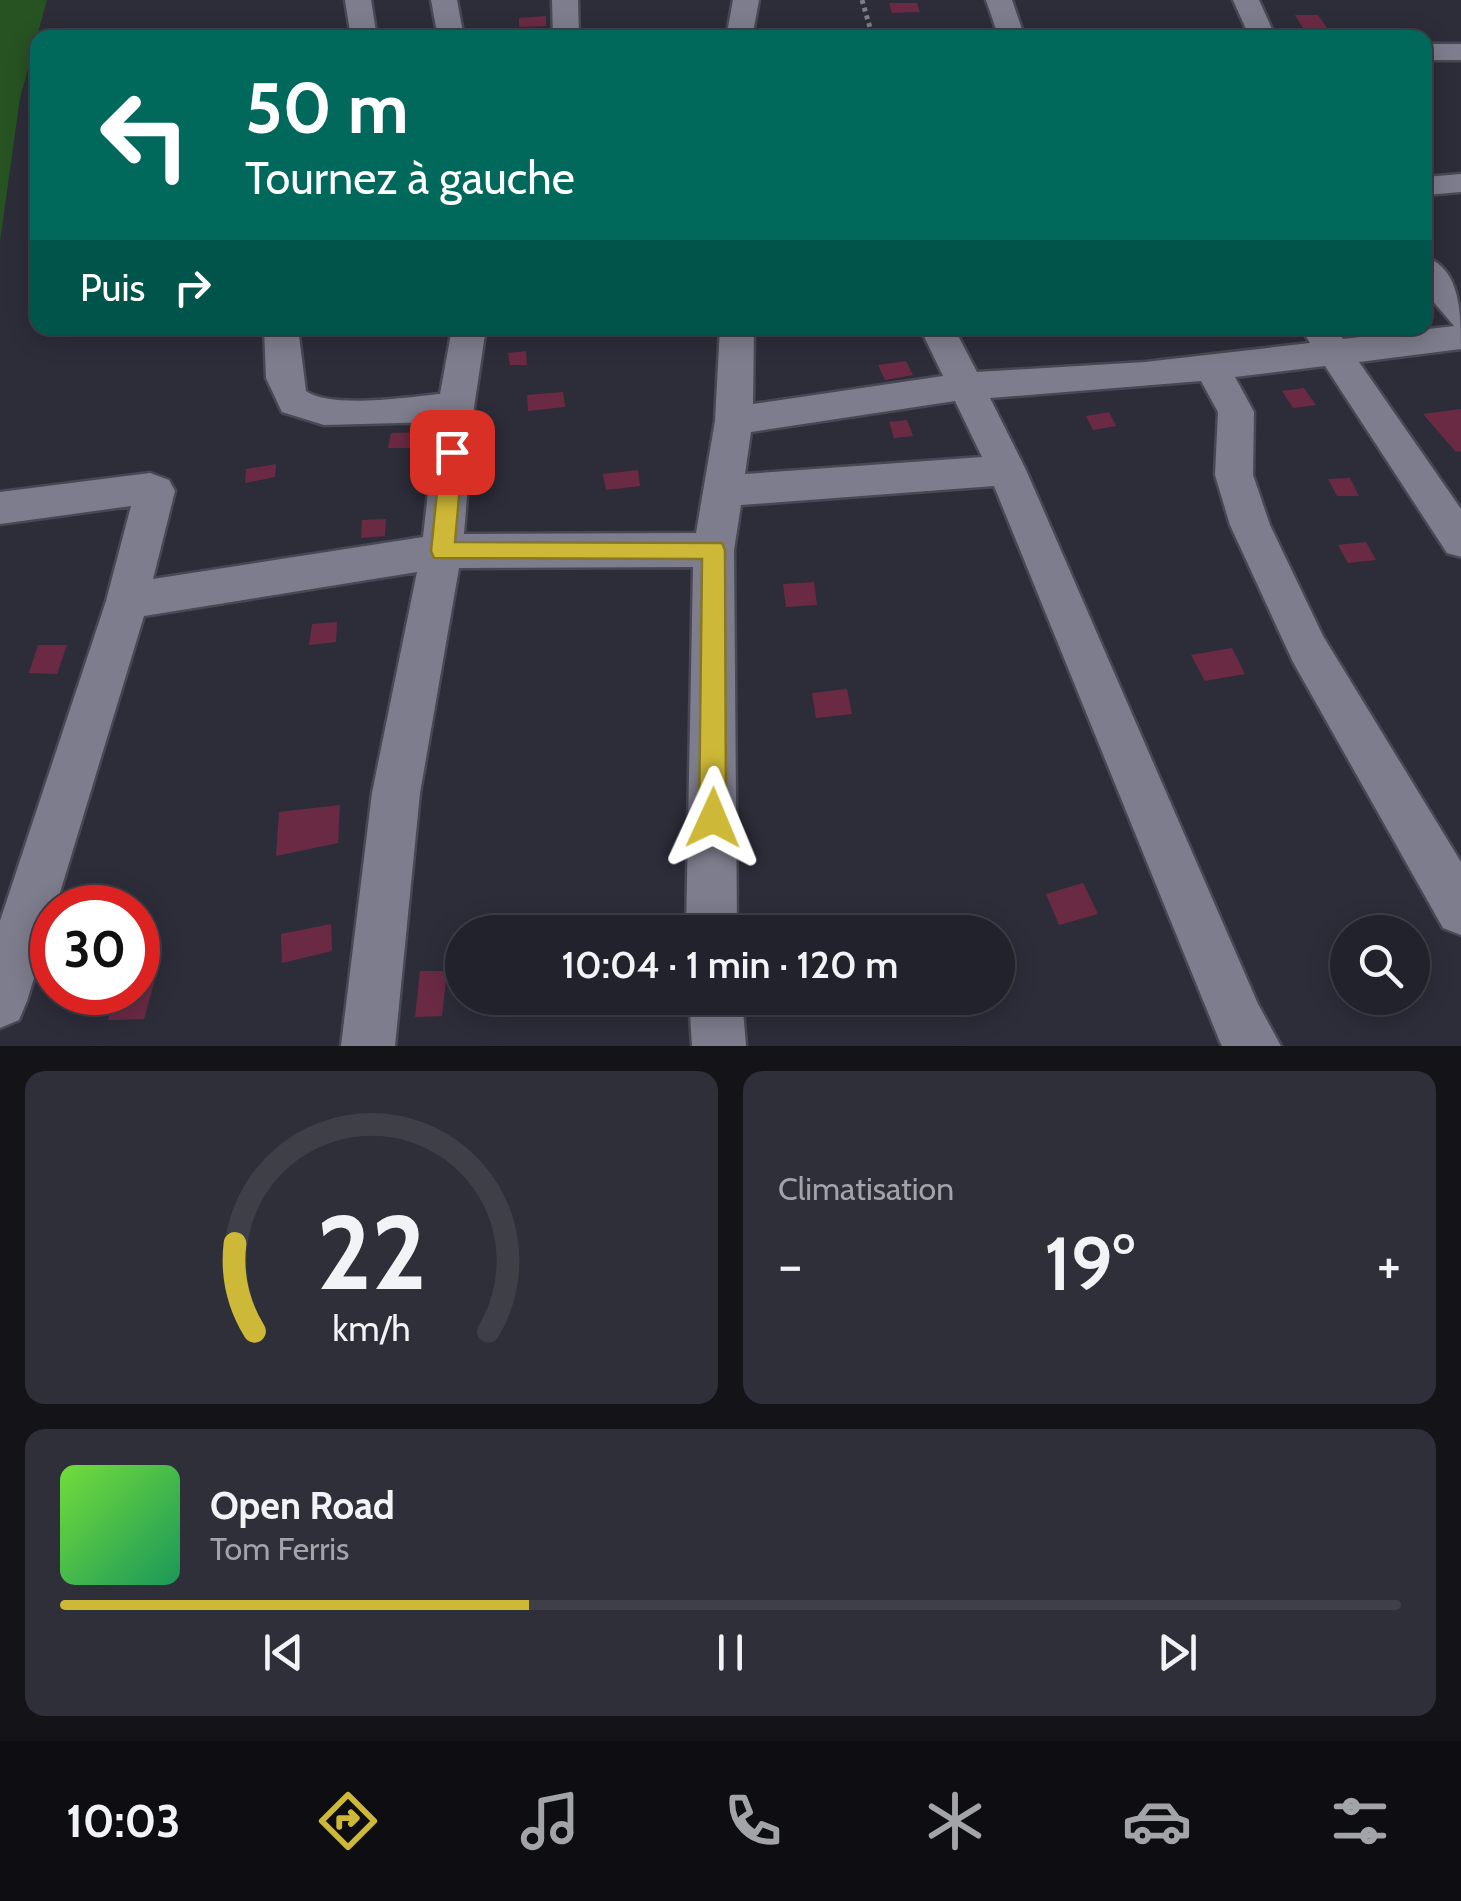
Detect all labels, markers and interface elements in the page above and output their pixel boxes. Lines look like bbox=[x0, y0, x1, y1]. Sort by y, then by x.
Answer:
text: 50 m bbox=[245, 65, 409, 151]
icon: left bbox=[80, 70, 210, 200]
text: Tournez à gauche bbox=[245, 151, 575, 205]
icon: right bbox=[165, 260, 220, 315]
text: Puis bbox=[80, 264, 145, 311]
pin bbox=[410, 410, 495, 495]
icon: arrive bbox=[425, 425, 480, 480]
position arrow bbox=[661, 766, 765, 870]
speed limit sign: 30 bbox=[30, 885, 160, 1015]
map controls bbox=[1330, 915, 1430, 1015]
button: search bbox=[1330, 915, 1430, 1015]
text: 10:04 · 1 min · 120 m bbox=[562, 941, 898, 988]
text: Climatisation bbox=[778, 1169, 954, 1208]
text: 22 bbox=[316, 1189, 427, 1315]
text: 19° bbox=[1044, 1218, 1135, 1309]
text: − bbox=[778, 1231, 802, 1298]
text: + bbox=[1377, 1231, 1401, 1298]
text: km/h bbox=[332, 1307, 411, 1350]
text: Open Road bbox=[210, 1482, 395, 1529]
text: Tom Ferris bbox=[210, 1529, 349, 1568]
icon: previous bbox=[256, 1625, 311, 1680]
icon: pause bbox=[703, 1625, 758, 1680]
icon: next bbox=[1150, 1625, 1205, 1680]
icon: directions bbox=[313, 1786, 383, 1856]
icon: music bbox=[515, 1786, 585, 1856]
icon: phone bbox=[718, 1786, 788, 1856]
icon: climate bbox=[920, 1786, 990, 1856]
icon: car bbox=[1122, 1786, 1192, 1856]
icon: filters bbox=[1325, 1786, 1395, 1856]
text: 10:03 bbox=[66, 1794, 181, 1848]

